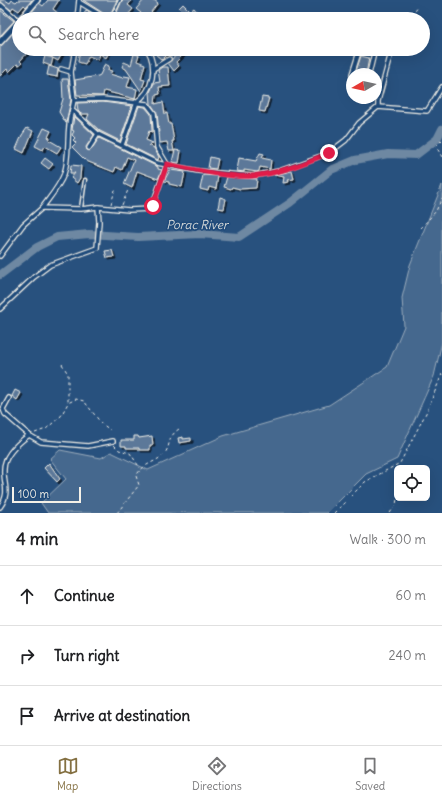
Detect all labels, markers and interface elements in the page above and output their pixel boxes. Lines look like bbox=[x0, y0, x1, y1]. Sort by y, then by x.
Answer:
search box bbox=[12, 12, 430, 56]
icon: search bbox=[26, 23, 48, 45]
text: Search here bbox=[58, 25, 139, 44]
north arrow bbox=[346, 68, 382, 104]
route end bbox=[320, 144, 338, 162]
route start bbox=[144, 197, 162, 215]
water label: Porac River bbox=[166, 217, 230, 232]
map controls bbox=[394, 465, 430, 501]
button: locate bbox=[394, 465, 430, 501]
scale bar bbox=[12, 485, 81, 504]
text: 100 m bbox=[18, 487, 49, 501]
text: 4 min bbox=[16, 528, 58, 550]
text: Walk · 300 m bbox=[350, 531, 426, 548]
icon: ahead bbox=[16, 585, 38, 607]
text: Continue bbox=[54, 586, 115, 605]
text: 60 m bbox=[395, 587, 426, 604]
icon: right bbox=[16, 645, 38, 667]
text: Turn right bbox=[54, 646, 119, 665]
text: 240 m bbox=[389, 647, 426, 664]
icon: arrive bbox=[16, 705, 38, 727]
text: Arrive at destination bbox=[54, 706, 190, 725]
tab: Map bbox=[57, 755, 79, 793]
tab: Directions bbox=[192, 755, 242, 793]
tab: Saved bbox=[355, 755, 385, 793]

